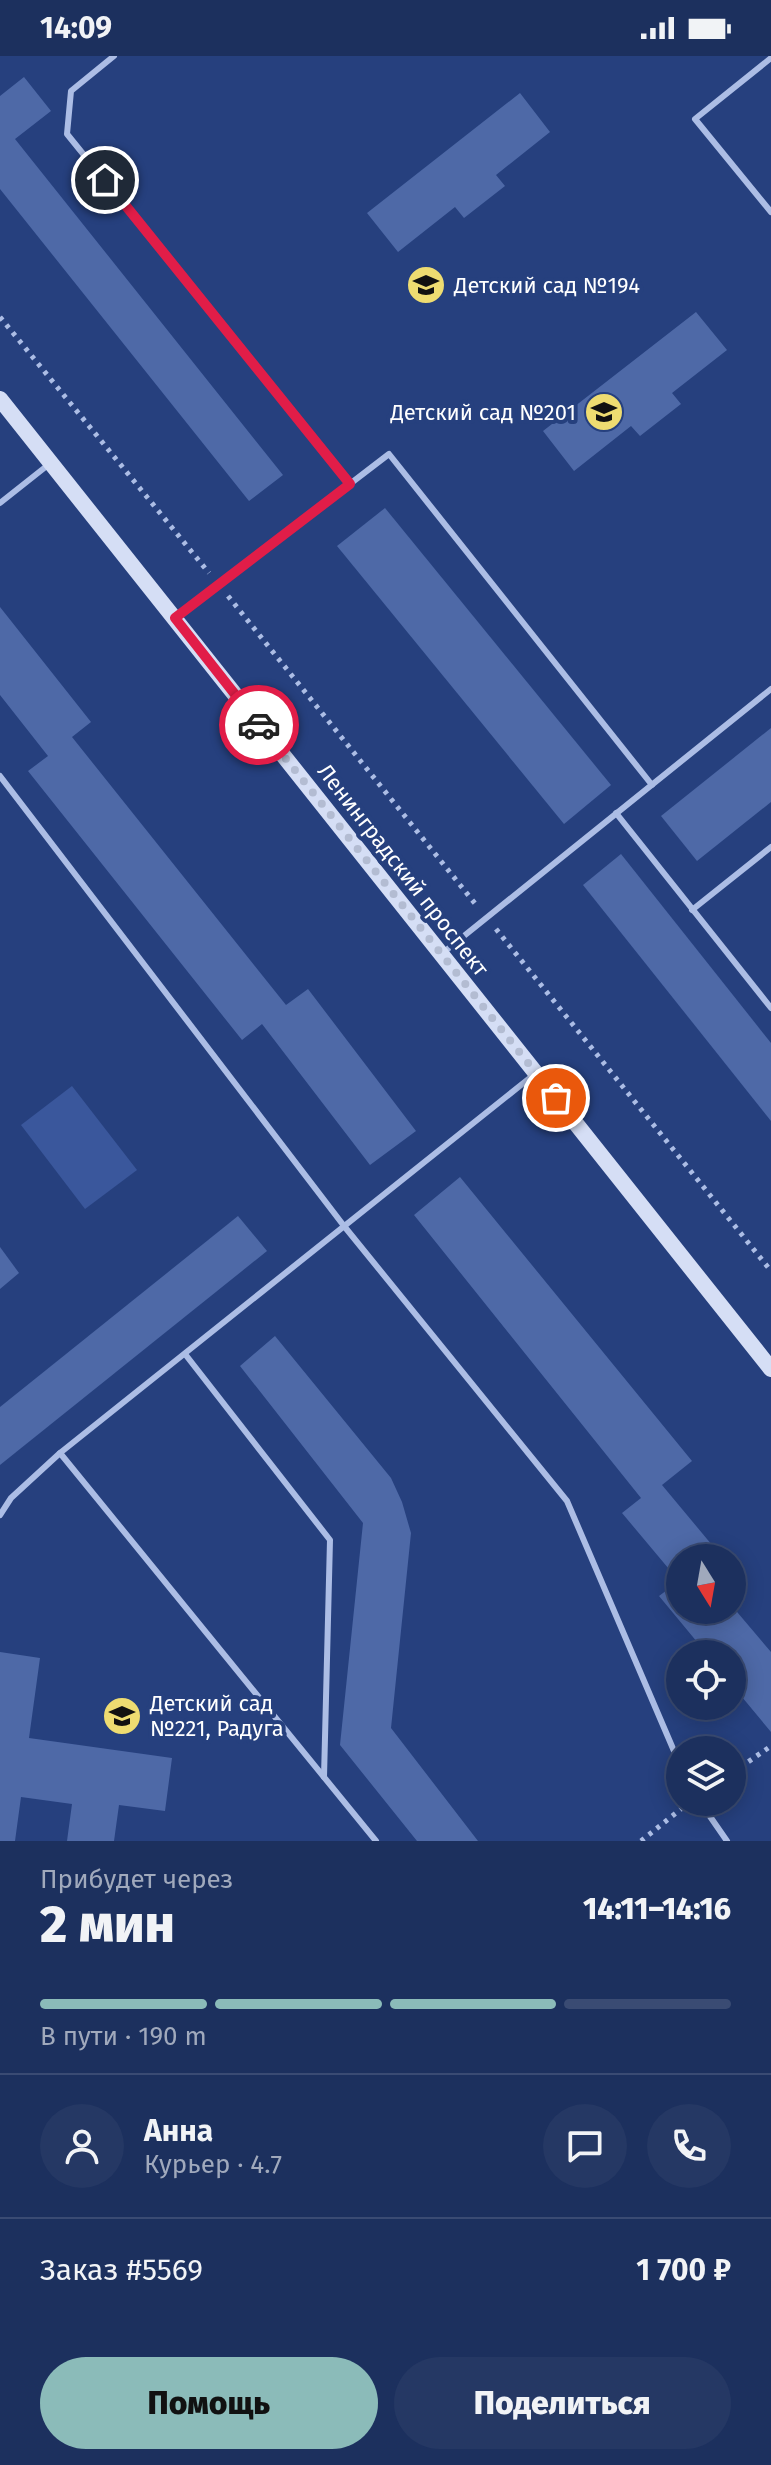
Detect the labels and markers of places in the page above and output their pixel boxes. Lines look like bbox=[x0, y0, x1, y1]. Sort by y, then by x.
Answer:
pin bbox=[71, 146, 139, 214]
school or university icon: Детский сад №194 bbox=[405, 264, 447, 306]
place label: Детский сад №194 bbox=[453, 272, 640, 299]
school or university icon: Детский сад №201 bbox=[583, 391, 625, 433]
place label: Детский сад №201 bbox=[389, 399, 576, 426]
pin bbox=[522, 1064, 590, 1132]
place label: Детский сад №221, Радуга bbox=[149, 1690, 284, 1742]
school or university icon: Детский сад №221, Радуга bbox=[101, 1695, 143, 1737]

